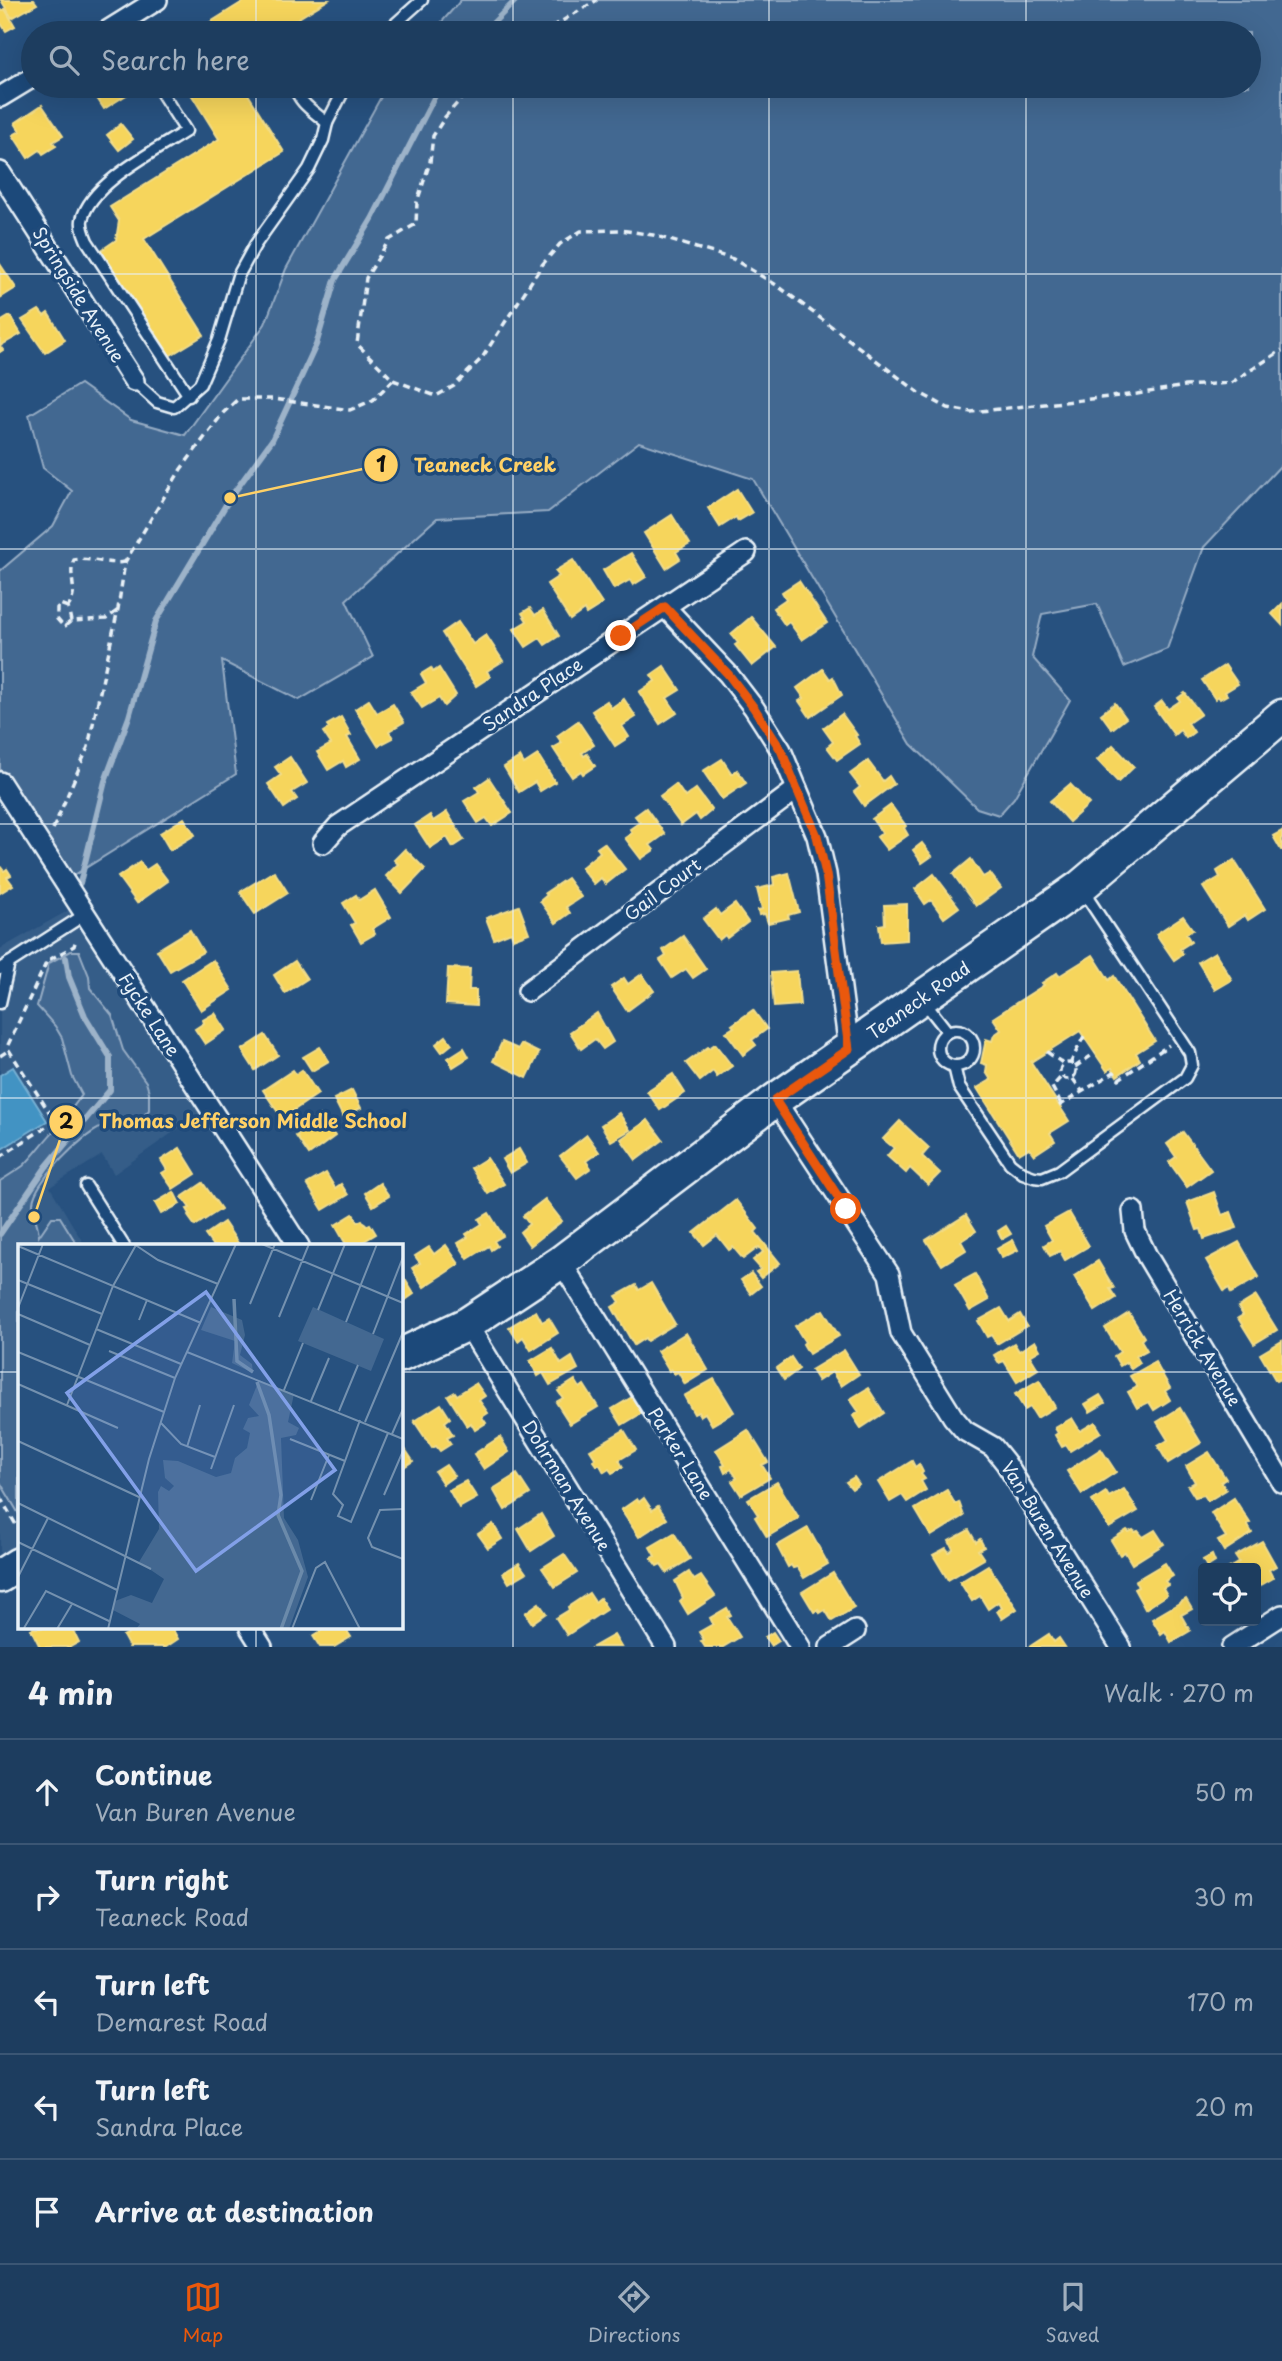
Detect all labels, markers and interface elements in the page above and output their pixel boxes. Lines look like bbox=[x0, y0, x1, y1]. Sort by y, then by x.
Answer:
search box bbox=[21, 21, 1261, 98]
text: Search here bbox=[101, 40, 250, 79]
icon: search bbox=[45, 41, 83, 79]
street label: Springside Avenue bbox=[27, 221, 132, 368]
callout: Teaneck Creek bbox=[364, 445, 571, 485]
text: 1 bbox=[376, 447, 386, 479]
text: Teaneck Creek bbox=[414, 450, 557, 478]
route end bbox=[605, 620, 636, 651]
street label: Sandra Place bbox=[476, 650, 588, 737]
street label: Gail Court bbox=[618, 851, 706, 927]
street label: Teaneck Road bbox=[861, 954, 975, 1045]
street label: Fycke Lane bbox=[113, 967, 188, 1062]
callout: Thomas Jefferson Middle School bbox=[49, 1102, 422, 1142]
text: 2 bbox=[59, 1104, 74, 1136]
text: Thomas Jefferson Middle School bbox=[99, 1106, 407, 1134]
route start bbox=[830, 1193, 861, 1224]
inset map bbox=[18, 1244, 402, 1630]
street label: Herrick Avenue bbox=[1158, 1284, 1249, 1411]
street label: Parker Lane bbox=[642, 1402, 720, 1505]
street label: Dohrman Avenue bbox=[516, 1415, 618, 1556]
street label: Van Buren Avenue bbox=[995, 1455, 1101, 1603]
map controls bbox=[1198, 1563, 1261, 1626]
button: locate bbox=[1198, 1563, 1261, 1626]
text: 4 min bbox=[28, 1670, 114, 1715]
text: Walk · 270 m bbox=[1104, 1675, 1254, 1710]
text: Continue bbox=[95, 1755, 212, 1794]
icon: ahead bbox=[28, 1773, 66, 1811]
text: 50 m bbox=[1194, 1774, 1254, 1809]
text: Van Buren Avenue bbox=[95, 1794, 296, 1829]
text: Turn right bbox=[95, 1860, 229, 1899]
icon: right bbox=[28, 1878, 66, 1916]
text: 30 m bbox=[1193, 1879, 1254, 1914]
text: Teaneck Road bbox=[95, 1899, 249, 1934]
text: Turn left bbox=[95, 1965, 210, 2004]
icon: left bbox=[28, 1983, 66, 2021]
text: 170 m bbox=[1187, 1984, 1254, 2019]
text: Demarest Road bbox=[95, 2004, 268, 2039]
text: Turn left bbox=[95, 2070, 210, 2109]
icon: left bbox=[28, 2088, 66, 2126]
text: 20 m bbox=[1195, 2089, 1254, 2124]
text: Sandra Place bbox=[95, 2109, 243, 2144]
text: Arrive at destination bbox=[95, 2192, 374, 2231]
icon: arrive bbox=[28, 2193, 66, 2231]
tab: Map bbox=[183, 2278, 223, 2348]
tab: Directions bbox=[588, 2278, 681, 2348]
tab: Saved bbox=[1046, 2278, 1099, 2348]

